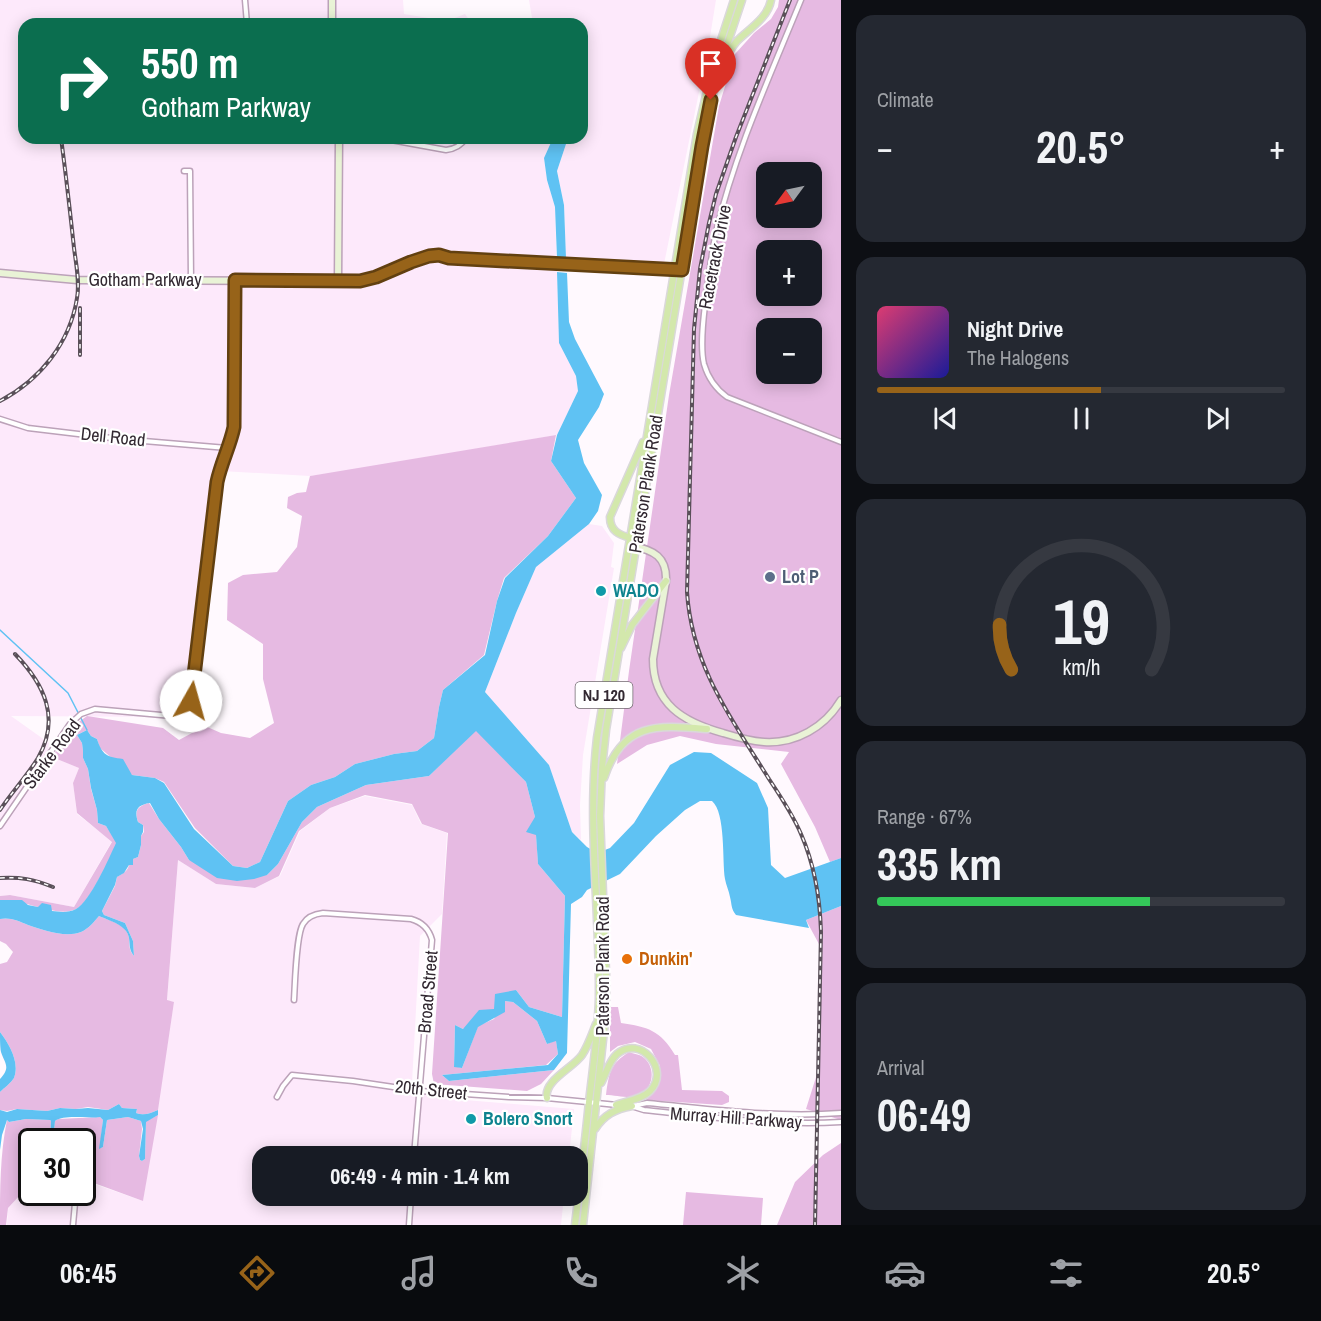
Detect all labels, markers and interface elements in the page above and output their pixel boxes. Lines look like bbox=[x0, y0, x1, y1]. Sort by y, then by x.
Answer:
text: 550 m bbox=[141, 35, 239, 91]
pin bbox=[685, 38, 736, 100]
icon: right bbox=[42, 42, 120, 120]
icon: arrive bbox=[694, 47, 727, 80]
text: Climate bbox=[877, 86, 934, 113]
text: Gotham Parkway bbox=[141, 89, 311, 125]
text: 20.5° bbox=[1036, 116, 1126, 177]
text: − bbox=[877, 125, 893, 169]
text: + bbox=[1269, 125, 1285, 169]
north arrow bbox=[756, 162, 822, 228]
map controls bbox=[756, 162, 822, 384]
street label: Racetrack Drive bbox=[692, 203, 737, 311]
button: + bbox=[756, 240, 822, 306]
street label: Gotham Parkway bbox=[88, 267, 202, 292]
text: Night Drive bbox=[967, 314, 1063, 344]
button: − bbox=[756, 318, 822, 384]
text: The Halogens bbox=[967, 344, 1069, 371]
icon: previous bbox=[929, 402, 962, 435]
icon: pause bbox=[1065, 402, 1098, 435]
icon: next bbox=[1201, 402, 1234, 435]
street label: Paterson Plank Road bbox=[622, 413, 669, 555]
street label: Dell Road bbox=[80, 421, 147, 452]
place label: Lot P bbox=[782, 564, 819, 589]
marker: Lot P bbox=[763, 570, 777, 584]
place label: WADO bbox=[613, 578, 659, 603]
text: 19 bbox=[1053, 579, 1109, 663]
marker: WADO bbox=[594, 584, 608, 598]
text: km/h bbox=[1062, 653, 1100, 682]
position arrow bbox=[159, 669, 223, 733]
road number: NJ 120 bbox=[576, 682, 632, 708]
street label: Starke Road bbox=[17, 713, 86, 794]
text: Range · 67% bbox=[877, 803, 972, 830]
text: 335 km bbox=[877, 833, 1002, 894]
street label: Paterson Plank Road bbox=[590, 896, 615, 1036]
place label: Dunkin' bbox=[639, 946, 693, 971]
street label: Broad Street bbox=[411, 950, 444, 1034]
marker: Dunkin' bbox=[620, 952, 634, 966]
text: Arrival bbox=[877, 1054, 924, 1081]
street label: 20th Street bbox=[394, 1073, 468, 1106]
text: 06:49 bbox=[877, 1084, 971, 1145]
street label: Murray Hill Parkway bbox=[669, 1100, 803, 1135]
place label: Bolero Snort bbox=[483, 1106, 572, 1131]
marker: Bolero Snort bbox=[464, 1112, 478, 1126]
speed limit sign: 30 bbox=[18, 1128, 96, 1206]
text: 06:49 · 4 min · 1.4 km bbox=[330, 1161, 510, 1191]
icon: directions bbox=[236, 1252, 278, 1294]
icon: music bbox=[398, 1252, 440, 1294]
icon: phone bbox=[560, 1252, 602, 1294]
icon: climate bbox=[722, 1252, 764, 1294]
icon: car bbox=[884, 1252, 926, 1294]
icon: filters bbox=[1045, 1252, 1087, 1294]
text: 06:45 bbox=[60, 1255, 117, 1291]
text: 20.5° bbox=[1207, 1255, 1261, 1291]

